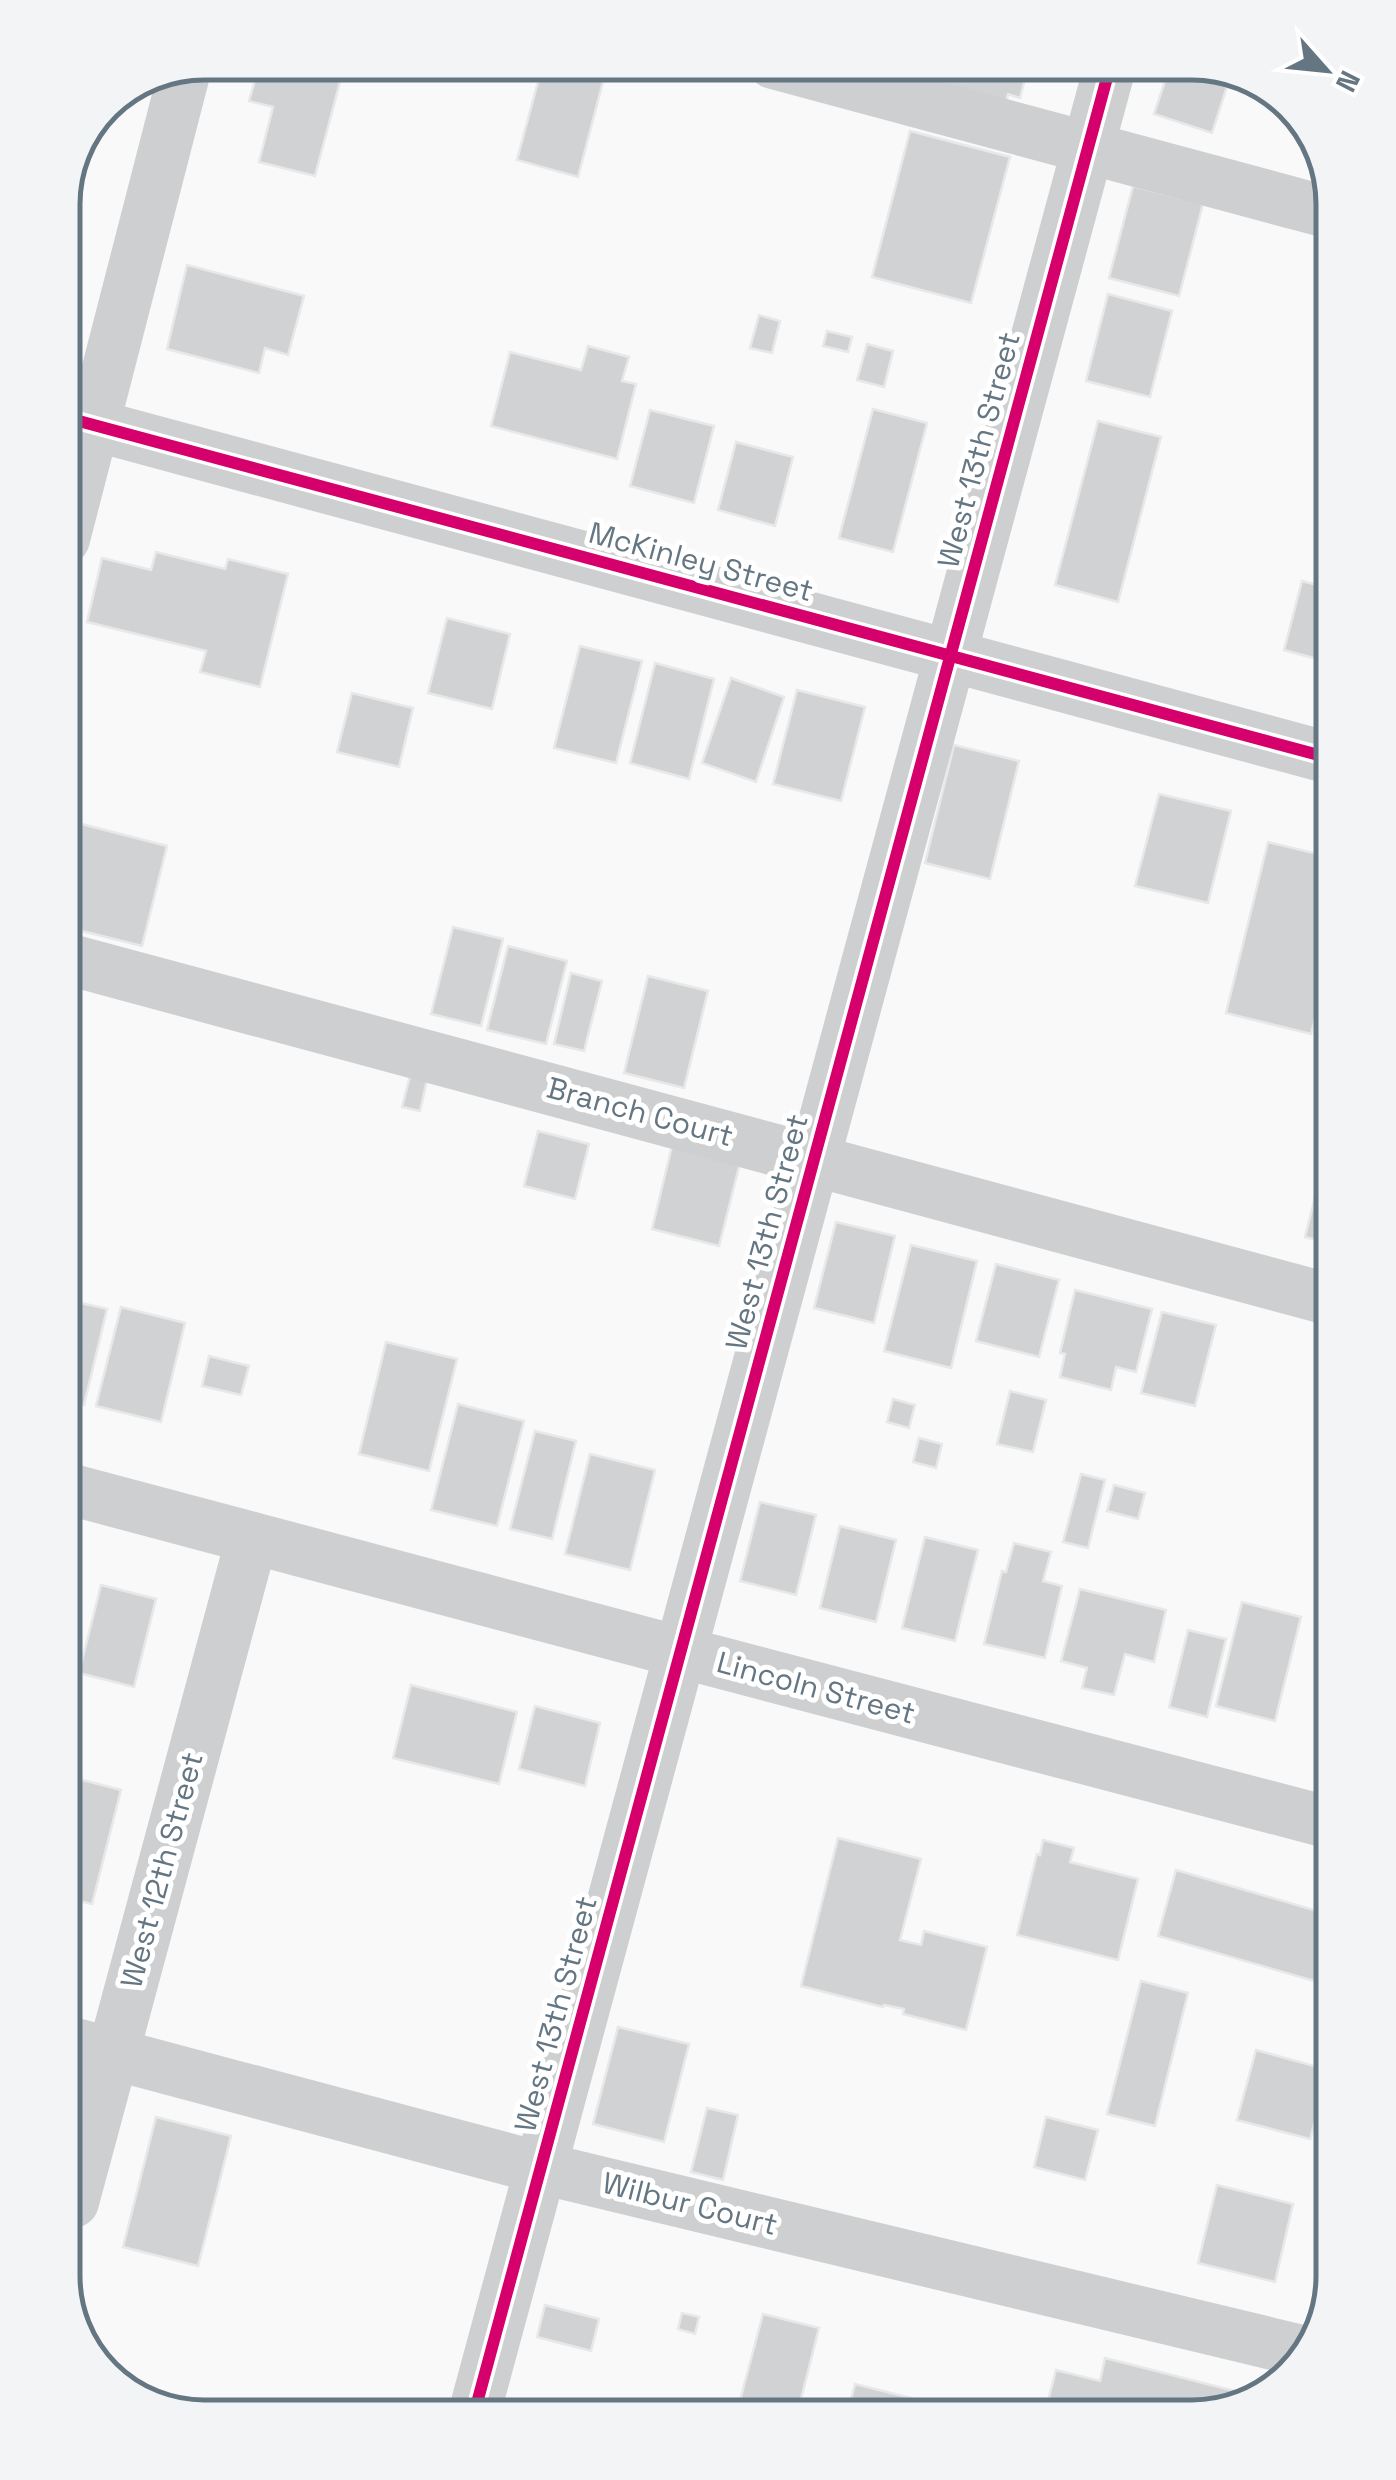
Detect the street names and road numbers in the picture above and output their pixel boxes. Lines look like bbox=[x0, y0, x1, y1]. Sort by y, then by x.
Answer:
street label: West 13th Street bbox=[928, 328, 1029, 572]
street label: McKinley Street bbox=[585, 513, 818, 610]
street label: Branch Court bbox=[543, 1068, 738, 1155]
street label: West 13th Street bbox=[716, 1110, 817, 1354]
street label: Lincoln Street bbox=[713, 1642, 920, 1733]
street label: West 12th Street bbox=[111, 1748, 212, 1992]
street label: West 13th Street bbox=[505, 1892, 606, 2136]
street label: Wilbur Court bbox=[599, 2163, 782, 2244]

